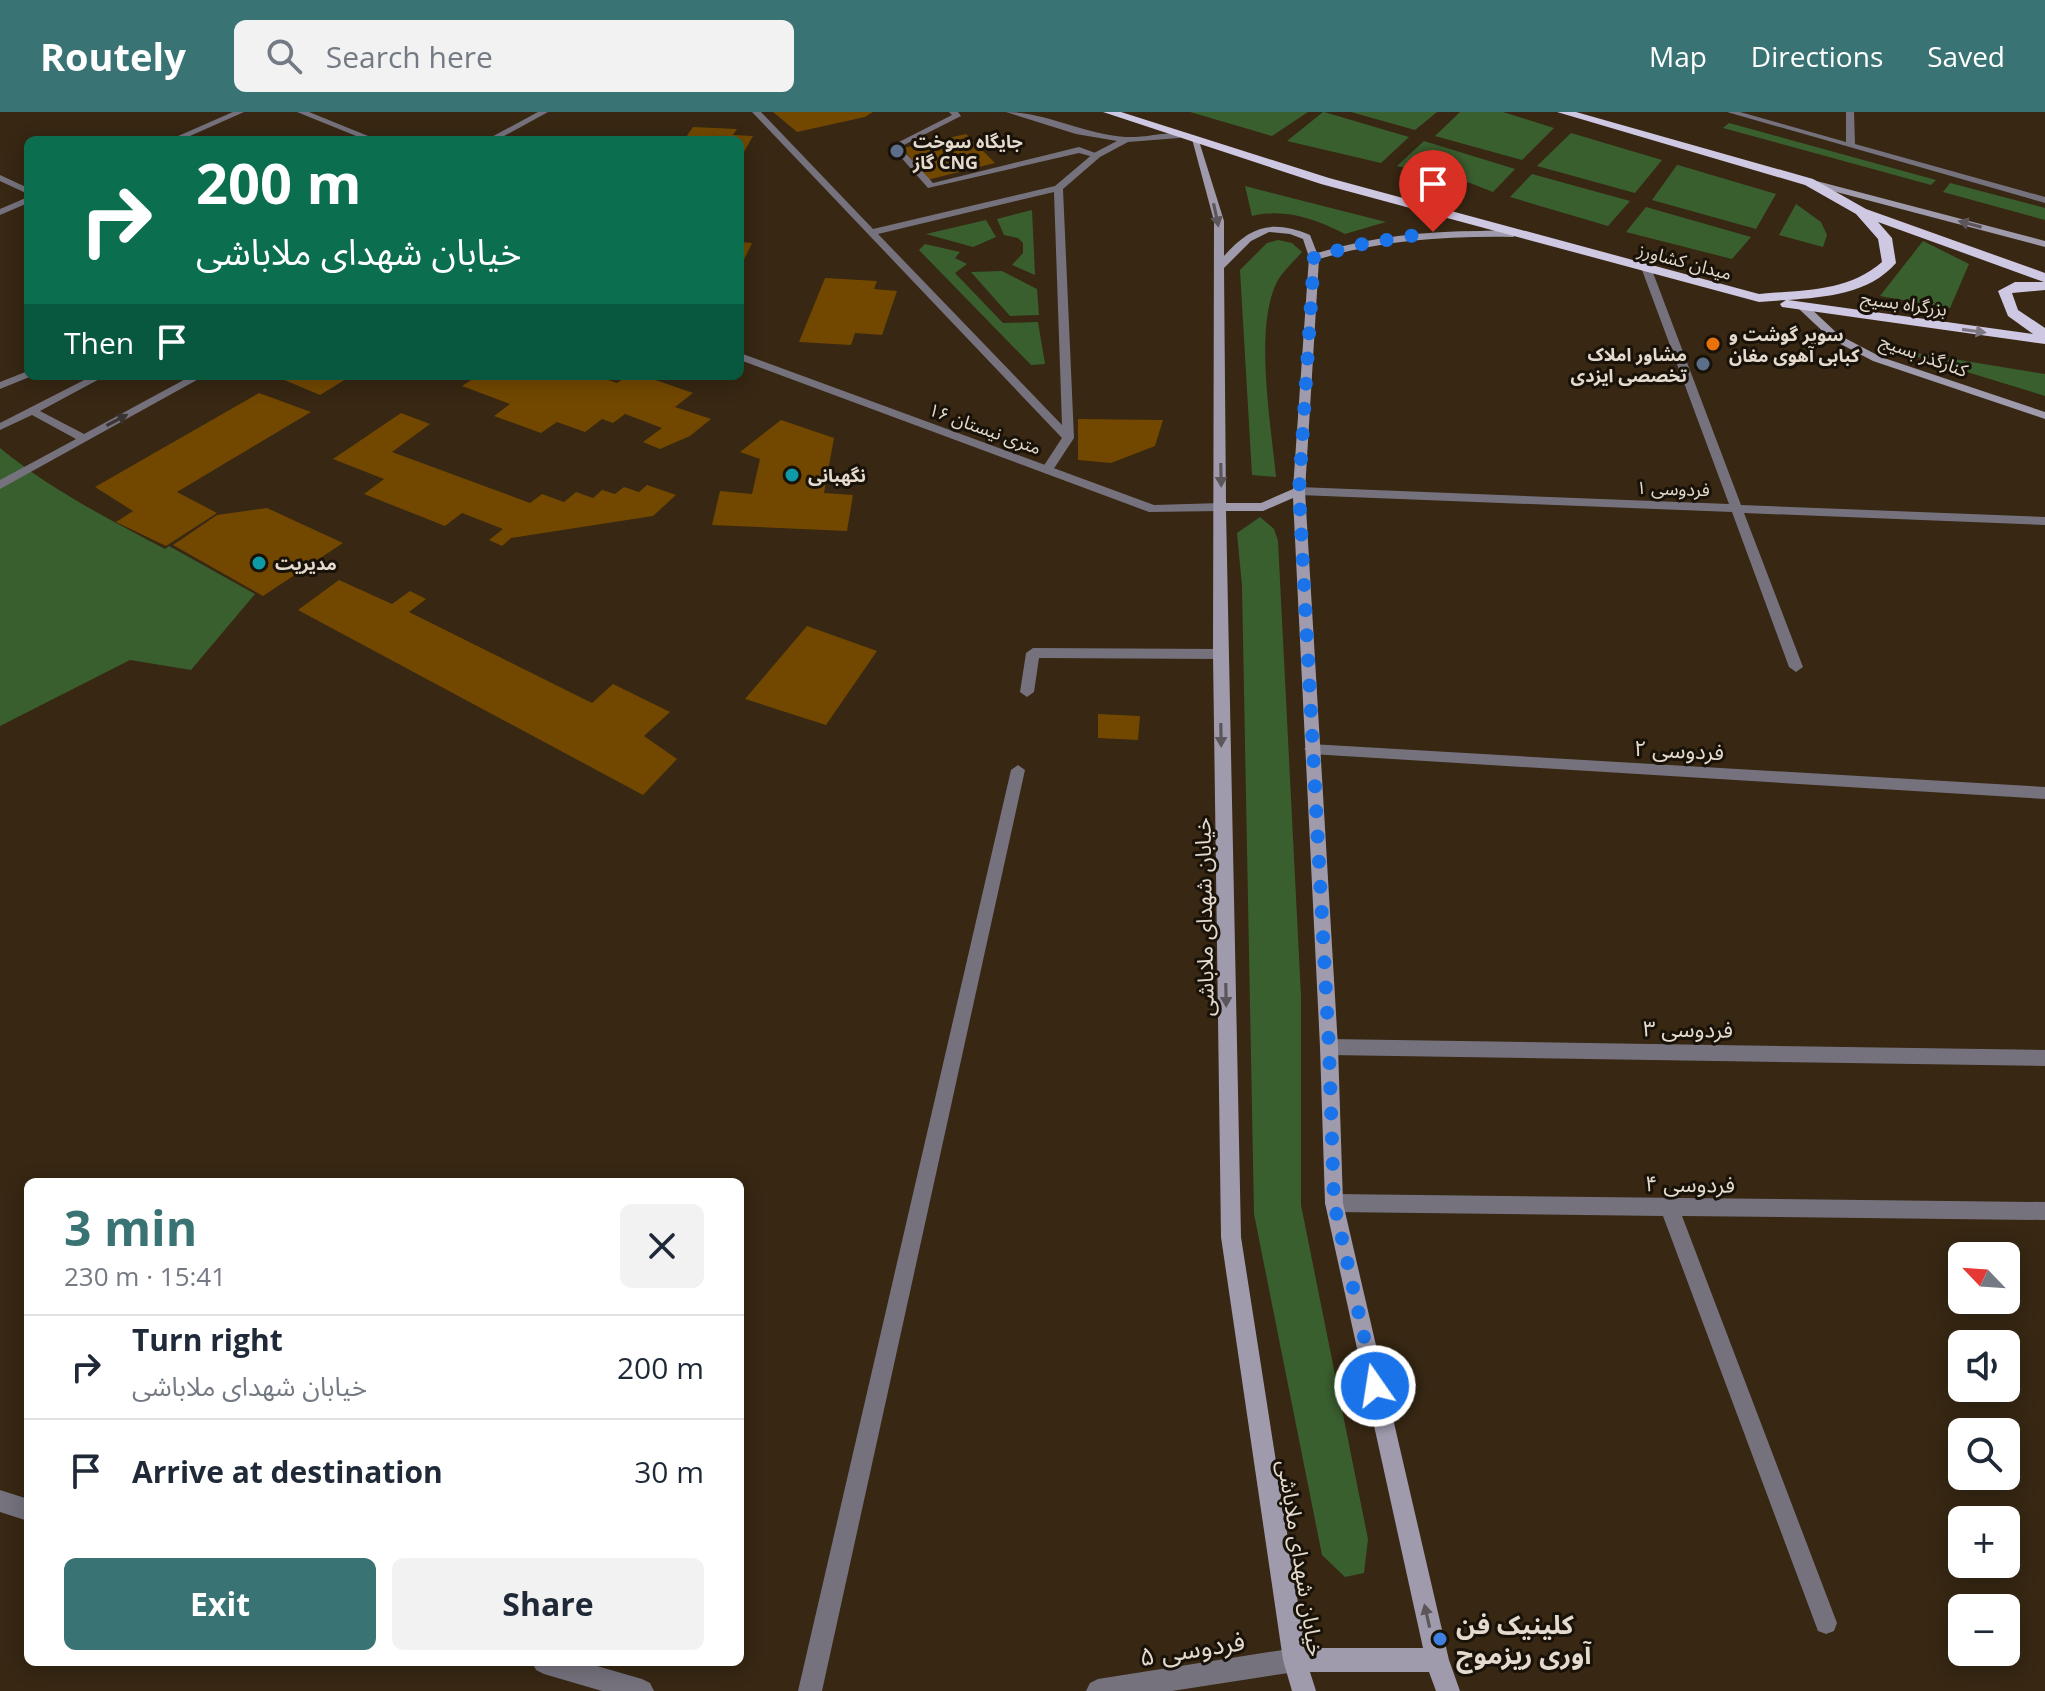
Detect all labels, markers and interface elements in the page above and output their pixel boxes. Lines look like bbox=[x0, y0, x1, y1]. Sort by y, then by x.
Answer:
search box bbox=[234, 20, 794, 92]
text: Routely bbox=[40, 30, 186, 82]
icon: search bbox=[262, 34, 306, 78]
text: Search here bbox=[326, 36, 493, 77]
text: Map bbox=[1649, 37, 1707, 75]
text: Directions bbox=[1751, 37, 1883, 75]
text: Saved bbox=[1927, 37, 2005, 75]
place label: جایگاه سوخت گاز CNG bbox=[912, 129, 1023, 174]
marker: جایگاه سوخت گاز CNG bbox=[888, 142, 906, 160]
text: 200 m bbox=[196, 144, 362, 220]
pin bbox=[1399, 150, 1467, 232]
icon: arrive bbox=[1411, 162, 1455, 206]
icon: right bbox=[64, 168, 168, 272]
one-way arrow bbox=[1210, 203, 1223, 228]
one-way arrow bbox=[1957, 218, 1982, 230]
text: خیابان شهدای ملاباشی bbox=[196, 227, 522, 276]
street label: میدان کشاورز bbox=[1634, 237, 1735, 285]
street label: بزرگراه بسیج bbox=[1859, 285, 1949, 323]
icon: arrive bbox=[150, 320, 194, 364]
text: Then bbox=[64, 322, 134, 363]
place label: سوپر گوشت و کبابی آهوی مغان bbox=[1729, 322, 1860, 367]
one-way arrow bbox=[1962, 325, 1987, 338]
street label: کنارگذر بسیج bbox=[1876, 328, 1972, 384]
marker: سوپر گوشت و کبابی آهوی مغان bbox=[1704, 335, 1722, 353]
place label: مشاور املاک تخصصی ایزدی bbox=[1571, 342, 1688, 387]
marker: مشاور املاک تخصصی ایزدی bbox=[1694, 355, 1712, 373]
street label: ۱۶ متری نیستان bbox=[925, 397, 1045, 459]
one-way arrow bbox=[106, 413, 128, 427]
place label: نگهبانی bbox=[808, 463, 866, 487]
one-way arrow bbox=[1215, 463, 1227, 488]
marker: نگهبانی bbox=[783, 466, 801, 484]
street label: فردوسی ۱ bbox=[1636, 475, 1710, 501]
place label: مدیریت bbox=[275, 551, 337, 575]
marker: مدیریت bbox=[250, 554, 268, 572]
one-way arrow bbox=[1215, 723, 1227, 748]
street label: فردوسی ۲ bbox=[1633, 732, 1725, 766]
street label: خیابان شهدای ملاباشی bbox=[1186, 817, 1220, 1017]
one-way arrow bbox=[1220, 983, 1233, 1008]
street label: فردوسی ۳ bbox=[1643, 1012, 1733, 1044]
street label: فردوسی ۴ bbox=[1645, 1167, 1735, 1199]
text: 3 min bbox=[64, 1195, 197, 1260]
button: close bbox=[620, 1204, 704, 1288]
north arrow bbox=[1948, 1242, 2020, 1314]
map controls bbox=[1948, 1242, 2020, 1666]
text: 230 m · 15:41 bbox=[64, 1258, 226, 1294]
text: Turn right bbox=[132, 1319, 283, 1360]
button: sound bbox=[1948, 1330, 2020, 1402]
position arrow bbox=[1333, 1344, 1417, 1428]
icon: right bbox=[64, 1345, 108, 1389]
text: 200 m bbox=[617, 1347, 704, 1388]
text: خیابان شهدای ملاباشی bbox=[132, 1368, 367, 1404]
button: search bbox=[1948, 1418, 2020, 1490]
icon: arrive bbox=[64, 1449, 108, 1493]
text: Arrive at destination bbox=[132, 1451, 443, 1492]
text: 30 m bbox=[634, 1451, 704, 1492]
street label: خیابان شهدای ملاباشی bbox=[1272, 1457, 1332, 1659]
button: + bbox=[1948, 1506, 2020, 1578]
button: Exit bbox=[64, 1558, 376, 1650]
button: Share bbox=[392, 1558, 704, 1650]
button: − bbox=[1948, 1594, 2020, 1666]
one-way arrow bbox=[1420, 1603, 1433, 1628]
place label: کلینیک فن آوری ریزموج bbox=[1456, 1606, 1592, 1674]
street label: فردوسی ۵ bbox=[1137, 1622, 1247, 1674]
marker: کلینیک فن آوری ریزموج bbox=[1431, 1630, 1449, 1648]

